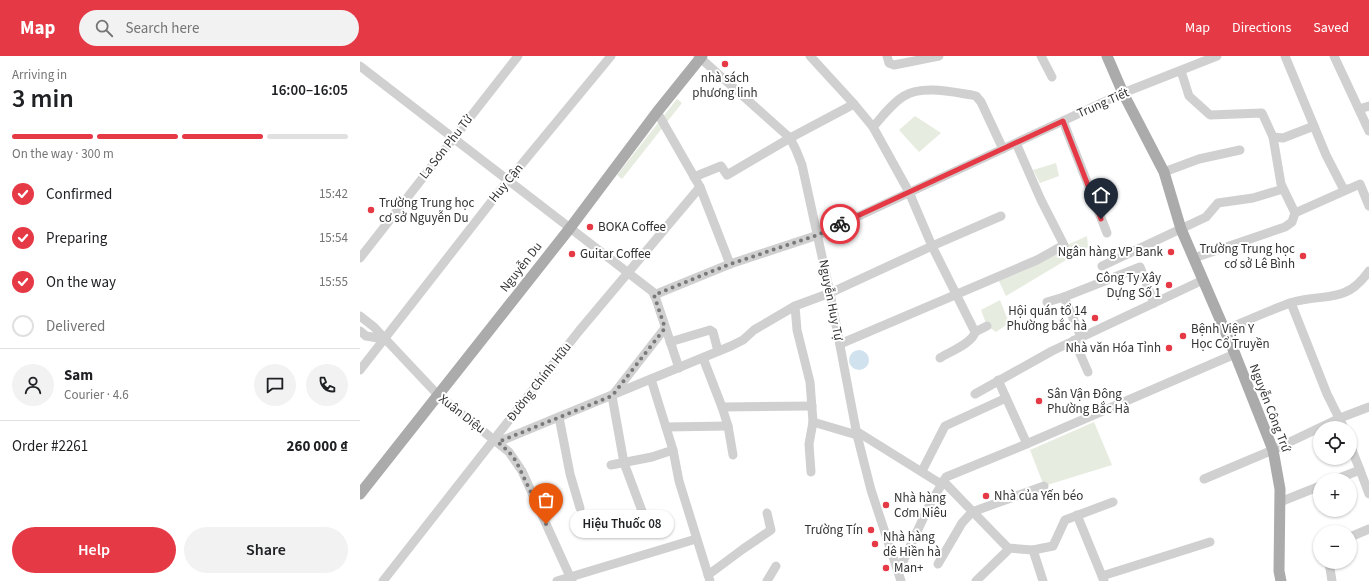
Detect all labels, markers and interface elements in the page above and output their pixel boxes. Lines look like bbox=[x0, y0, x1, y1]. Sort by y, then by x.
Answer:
search box bbox=[79, 10, 359, 46]
text: Map bbox=[20, 15, 55, 42]
icon: search bbox=[93, 17, 115, 39]
text: Search here bbox=[125, 18, 199, 39]
text: Map bbox=[1185, 18, 1210, 38]
text: Directions bbox=[1232, 18, 1291, 38]
text: Saved bbox=[1313, 18, 1349, 38]
marker: nhà sách phương linh bbox=[720, 59, 730, 69]
text: Arriving in bbox=[12, 66, 67, 84]
place label: nhà sách phương linh bbox=[692, 69, 758, 102]
text: 3 min bbox=[12, 80, 74, 117]
text: 16:00–16:05 bbox=[271, 80, 348, 101]
street label: Trung Tiết bbox=[1074, 83, 1132, 122]
street label: La Sơn Phu Tử bbox=[415, 111, 477, 183]
text: On the way · 300 m bbox=[12, 145, 114, 163]
street label: Huy Cận bbox=[485, 160, 527, 206]
pin bbox=[1084, 178, 1118, 219]
icon: check bbox=[12, 183, 34, 205]
text: Confirmed bbox=[46, 184, 112, 205]
icon: home bbox=[1090, 184, 1112, 206]
text: 15:42 bbox=[319, 185, 348, 203]
place label: Trường Trung học cơ sở Nguyễn Du bbox=[379, 194, 475, 227]
courier bbox=[820, 204, 860, 244]
marker: Trường Trung học cơ sở Nguyễn Du bbox=[366, 205, 376, 215]
icon: bike bbox=[829, 213, 851, 235]
place label: BOKA Coffee bbox=[598, 218, 666, 236]
marker: BOKA Coffee bbox=[585, 222, 595, 232]
icon: check bbox=[12, 227, 34, 249]
text: Preparing bbox=[46, 228, 107, 249]
text: 15:54 bbox=[319, 229, 348, 247]
street label: Nguyễn Du bbox=[496, 238, 546, 296]
place label: Trường Trung học cơ sở Lê Bình bbox=[1199, 240, 1295, 273]
place label: Ngân hàng VP Bank bbox=[1058, 243, 1164, 261]
place label: Guitar Coffee bbox=[580, 245, 651, 263]
marker: Ngân hàng VP Bank bbox=[1166, 247, 1176, 257]
marker: Guitar Coffee bbox=[567, 249, 577, 259]
marker: Trường Trung học cơ sở Lê Bình bbox=[1298, 251, 1308, 261]
street label: Nguyễn Huy Tự bbox=[814, 258, 848, 343]
place label: Công Ty Xây Dựng Số 1 bbox=[1096, 269, 1161, 302]
icon: check bbox=[12, 271, 34, 293]
text: On the way bbox=[46, 272, 116, 293]
text: 15:55 bbox=[319, 273, 348, 291]
marker: Công Ty Xây Dựng Số 1 bbox=[1164, 280, 1174, 290]
place label: Hội quán tổ 14 Phường bắc hà bbox=[1006, 302, 1088, 335]
marker: Hội quán tổ 14 Phường bắc hà bbox=[1090, 313, 1100, 323]
text: Delivered bbox=[46, 316, 105, 337]
place label: Bệnh Viện Y Học Cổ Truyền bbox=[1191, 320, 1270, 353]
marker: Bệnh Viện Y Học Cổ Truyền bbox=[1178, 331, 1188, 341]
street label: Đường Chính Hữu bbox=[502, 339, 576, 425]
place label: Nhà văn Hóa Tỉnh bbox=[1065, 339, 1161, 357]
marker: Nhà văn Hóa Tỉnh bbox=[1164, 343, 1174, 353]
street label: Nguyễn Công Trứ bbox=[1245, 361, 1295, 455]
button: person bbox=[12, 364, 54, 406]
button: chat bbox=[254, 364, 296, 406]
button: phone bbox=[306, 364, 348, 406]
text: Sam bbox=[64, 365, 93, 386]
place label: Sân Vận Động Phường Bắc Hà bbox=[1047, 385, 1130, 418]
text: Courier · 4.6 bbox=[64, 386, 129, 404]
street label: Xuân Diệu bbox=[435, 390, 489, 438]
marker: Sân Vận Động Phường Bắc Hà bbox=[1034, 396, 1044, 406]
map controls bbox=[1313, 421, 1357, 569]
button: locate bbox=[1313, 421, 1357, 465]
text: Order #2261 bbox=[12, 436, 88, 457]
text: 260 000 ₫ bbox=[287, 436, 348, 457]
button: + bbox=[1313, 473, 1357, 517]
pin bbox=[529, 483, 563, 524]
place label: Nhà của Yến béo bbox=[994, 487, 1083, 505]
icon: bag bbox=[535, 489, 557, 511]
place label: Nhà hàng Cơm Niêu bbox=[894, 489, 947, 522]
marker: Nhà của Yến béo bbox=[981, 491, 991, 501]
marker: Nhà hàng Cơm Niêu bbox=[881, 500, 891, 510]
callout: Hiệu Thuốc 08 bbox=[570, 510, 674, 538]
text: Hiệu Thuốc 08 bbox=[582, 515, 662, 533]
place label: Trường Tín bbox=[804, 521, 863, 539]
marker: Trường Tín bbox=[866, 525, 876, 535]
button: − bbox=[1313, 525, 1357, 569]
button: Help bbox=[12, 527, 176, 573]
button: Share bbox=[184, 527, 348, 573]
place label: Nhà hàng dê Hiền hà bbox=[883, 528, 941, 561]
marker: Nhà hàng dê Hiền hà bbox=[870, 539, 880, 549]
place label: Man+ bbox=[894, 559, 924, 577]
marker: Man+ bbox=[881, 563, 891, 573]

